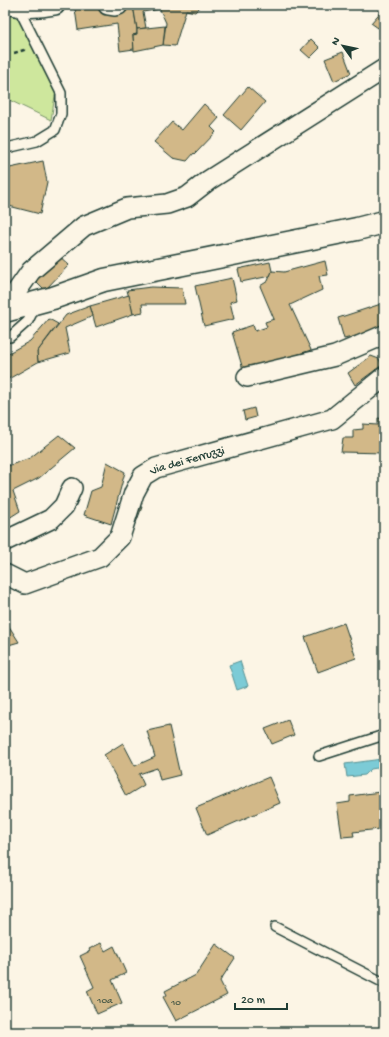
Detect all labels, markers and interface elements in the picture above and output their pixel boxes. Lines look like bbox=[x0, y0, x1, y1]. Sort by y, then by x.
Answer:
north arrow bbox=[323, 26, 363, 66]
text: N bbox=[329, 35, 343, 48]
street label: Via dei Ferruzzi bbox=[147, 444, 227, 480]
scale bar bbox=[235, 985, 287, 1011]
text: 20 m bbox=[241, 994, 266, 1008]
house number: 10a bbox=[96, 995, 113, 1007]
house number: 10 bbox=[170, 997, 181, 1009]

